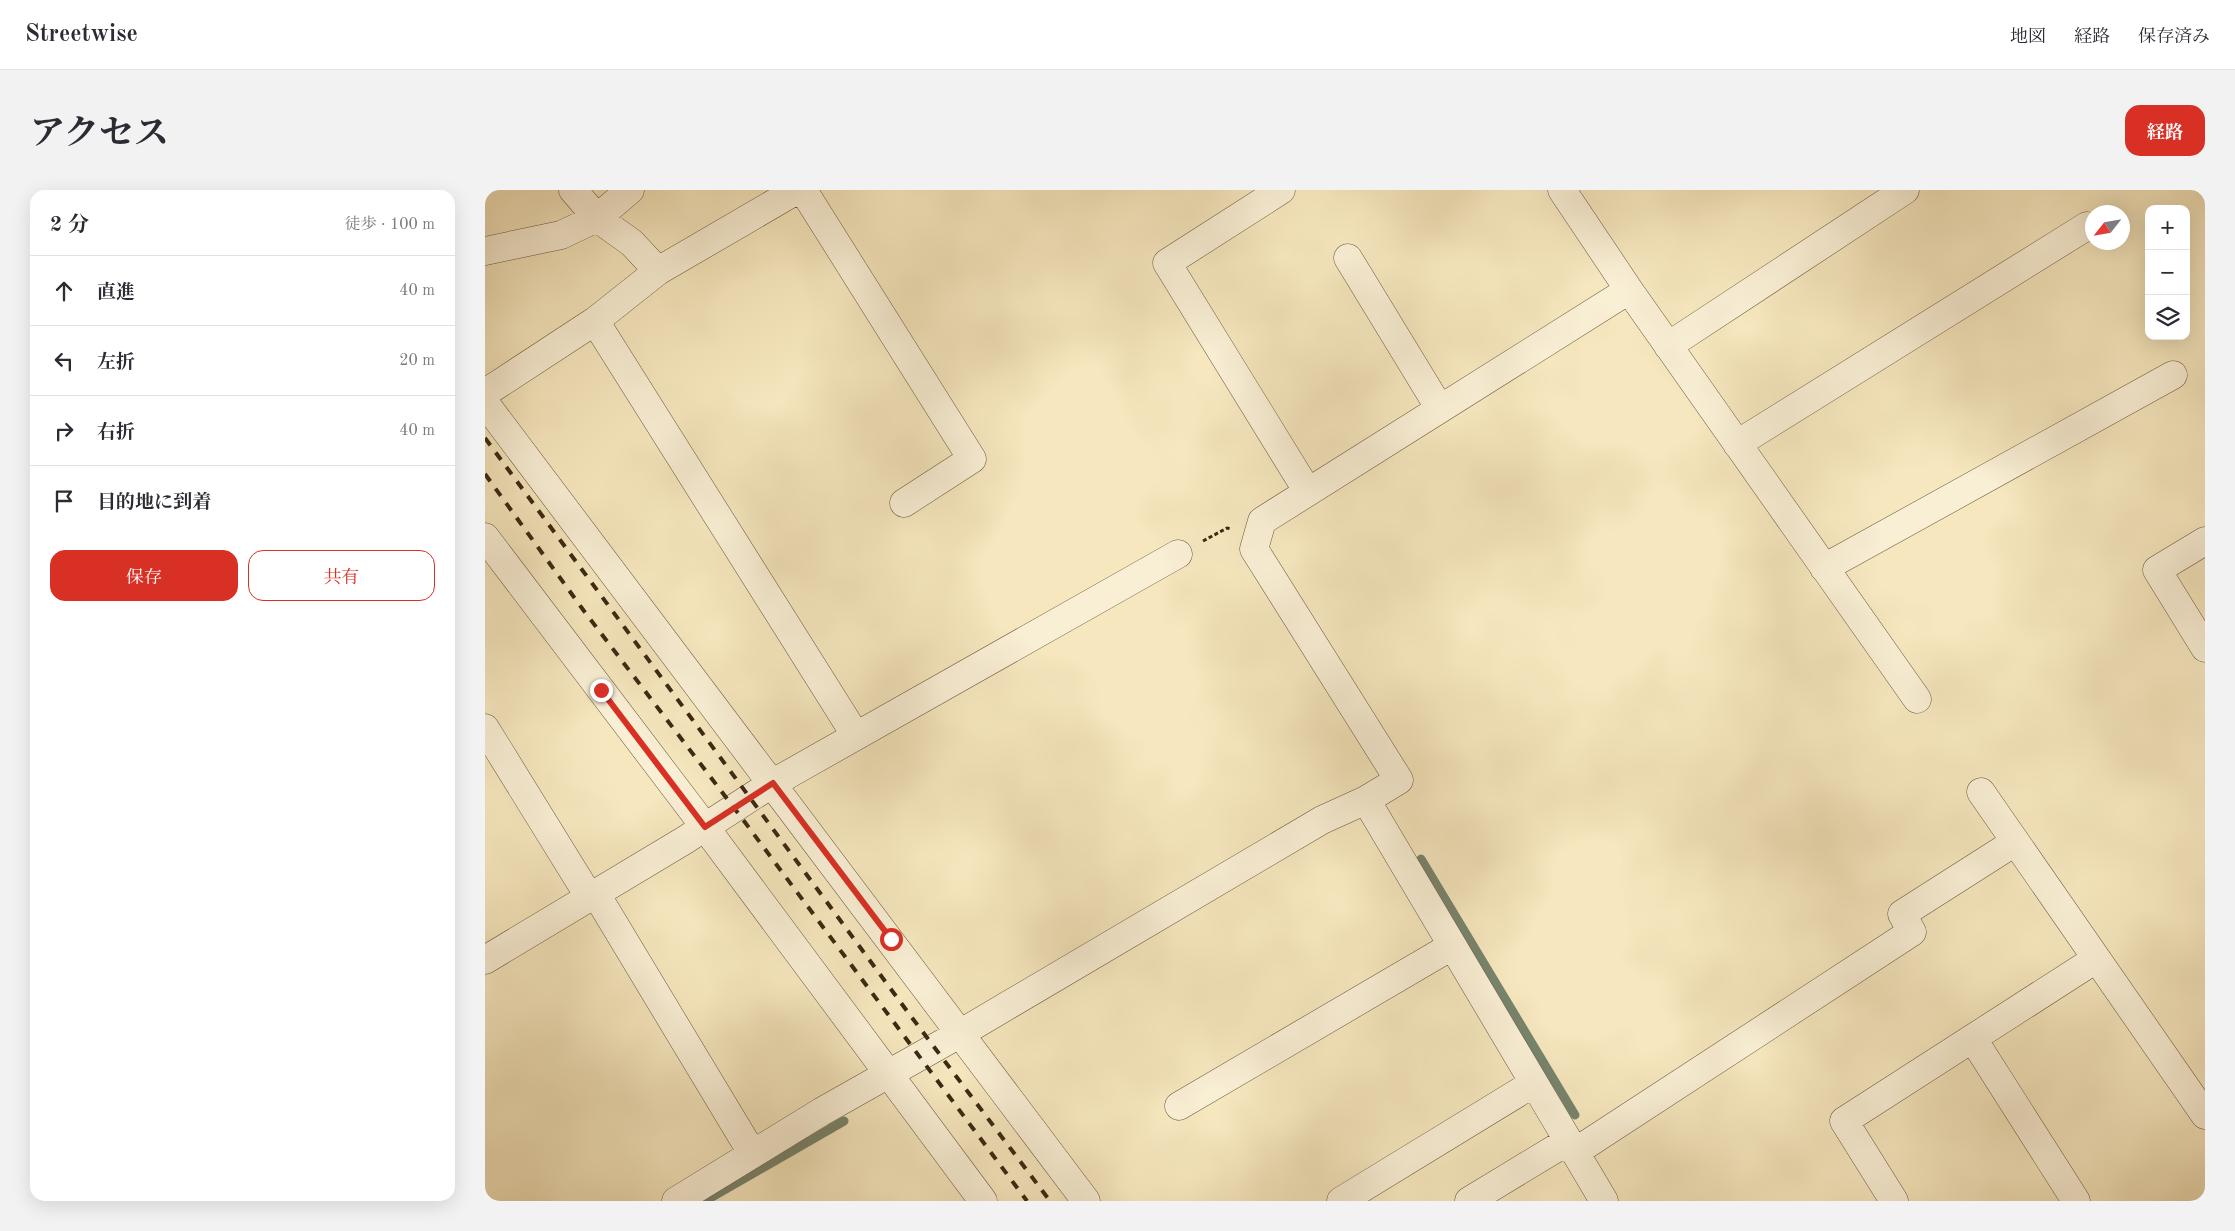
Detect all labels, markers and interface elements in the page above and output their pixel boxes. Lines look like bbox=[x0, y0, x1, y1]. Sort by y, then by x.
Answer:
text: Streetwise bbox=[25, 23, 138, 47]
text: 地図 bbox=[2010, 28, 2046, 46]
text: 経路 bbox=[2074, 28, 2110, 46]
text: 保存済み bbox=[2138, 28, 2210, 46]
button: 経路 bbox=[2125, 105, 2205, 156]
text: アクセス bbox=[30, 117, 169, 152]
north arrow bbox=[2085, 205, 2130, 250]
map controls bbox=[2145, 205, 2190, 340]
button: + bbox=[2145, 205, 2190, 250]
text: 2 分 bbox=[50, 215, 89, 236]
text: 徒歩 · 100 m bbox=[345, 217, 435, 233]
button: − bbox=[2145, 250, 2190, 295]
icon: ahead bbox=[50, 277, 78, 305]
text: 40 m bbox=[399, 283, 435, 299]
text: 直進 bbox=[97, 284, 135, 303]
button: layers bbox=[2145, 295, 2190, 340]
icon: left bbox=[50, 347, 78, 375]
text: 20 m bbox=[399, 353, 435, 369]
text: 左折 bbox=[97, 354, 135, 373]
icon: right bbox=[50, 417, 78, 445]
text: 40 m bbox=[399, 423, 435, 439]
text: 右折 bbox=[97, 424, 135, 443]
icon: arrive bbox=[50, 487, 78, 515]
text: 目的地に到着 bbox=[97, 494, 211, 513]
button: 保存 bbox=[50, 550, 238, 601]
button: 共有 bbox=[248, 550, 435, 601]
route end bbox=[590, 679, 613, 702]
route start bbox=[880, 928, 903, 951]

